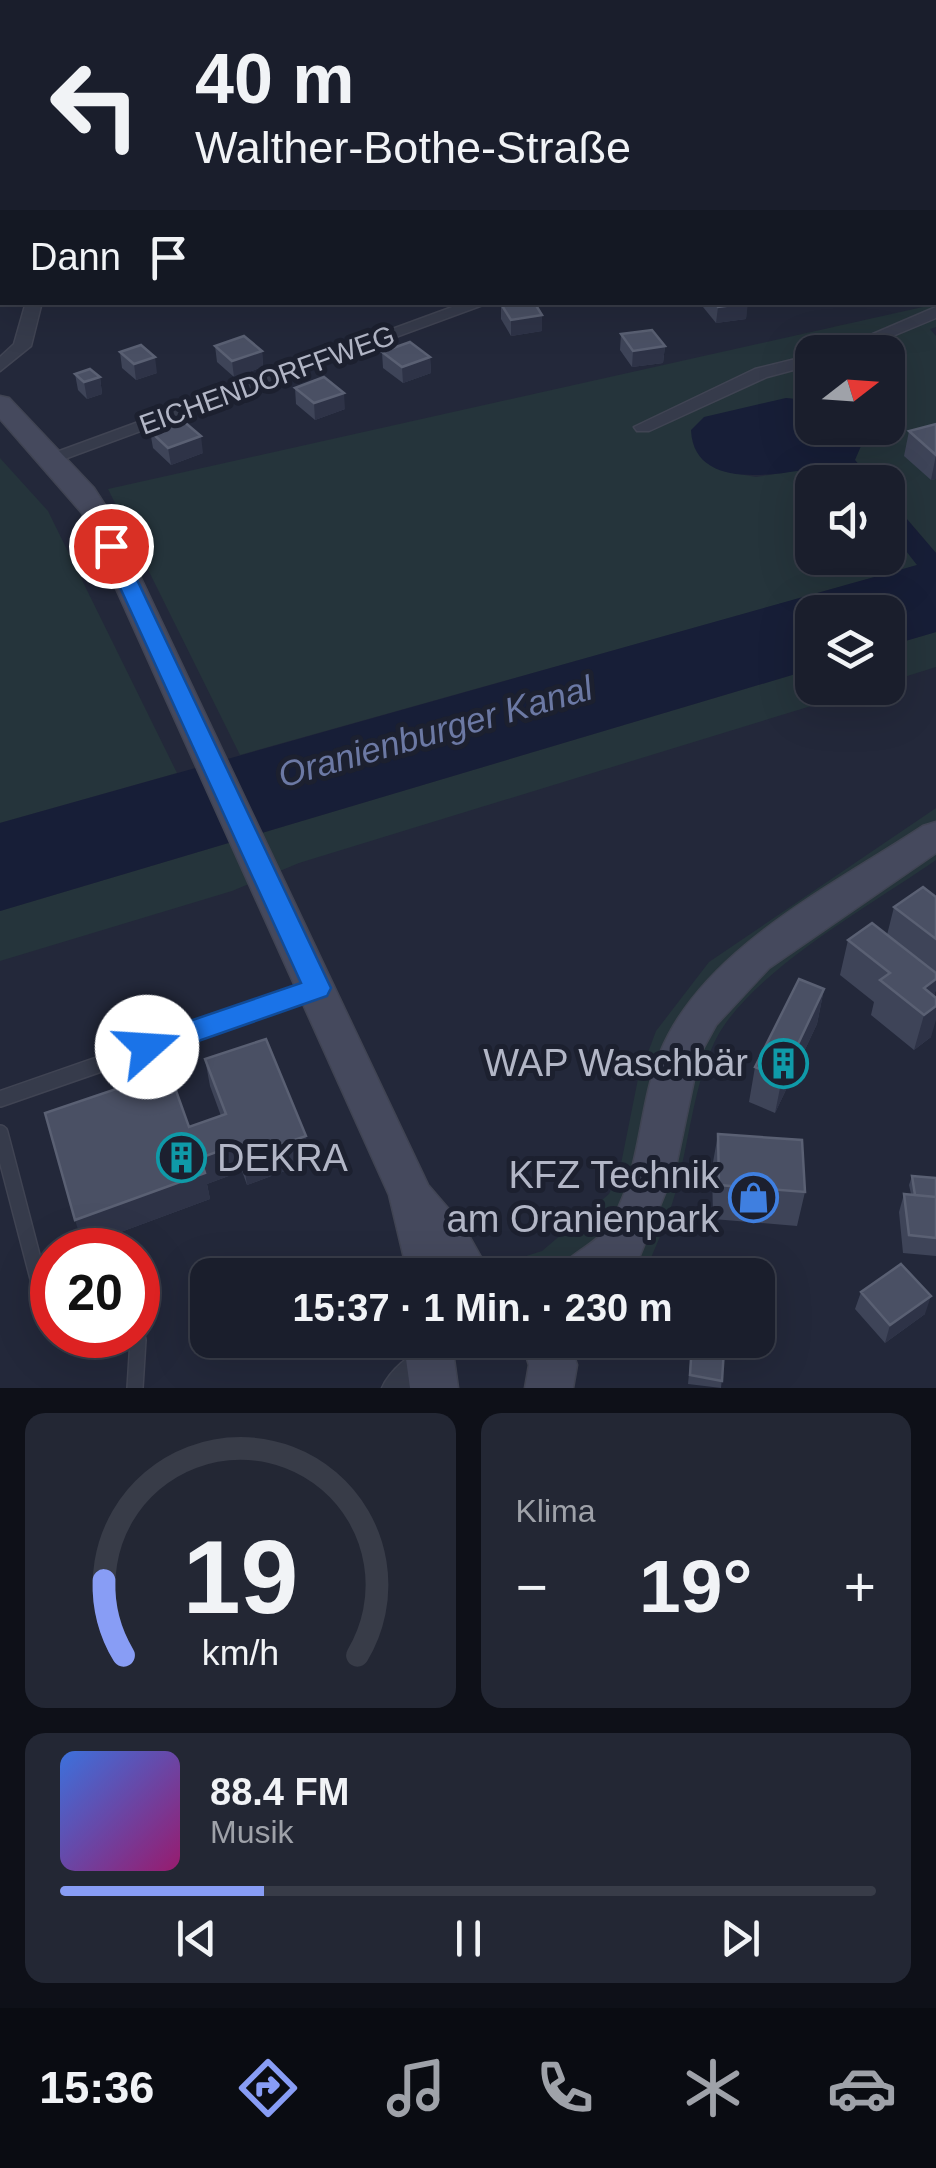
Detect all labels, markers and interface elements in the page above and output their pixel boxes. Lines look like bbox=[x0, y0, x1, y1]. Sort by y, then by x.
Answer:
icon: left bbox=[30, 40, 160, 170]
text: 40 m bbox=[195, 40, 355, 118]
text: Walther-Bothe-Straße bbox=[195, 122, 631, 173]
icon: arrive bbox=[141, 230, 196, 285]
text: Dann bbox=[30, 236, 121, 278]
street label: EICHENDORFFWEG bbox=[135, 319, 399, 441]
north arrow bbox=[795, 335, 905, 445]
map controls bbox=[795, 335, 905, 705]
button: sound bbox=[795, 465, 905, 575]
pin bbox=[69, 504, 154, 589]
icon: arrive bbox=[84, 519, 139, 574]
button: layers bbox=[795, 595, 905, 705]
water label: Oranienburger Kanal bbox=[273, 667, 598, 795]
position arrow bbox=[95, 995, 199, 1099]
building icon: WAP Waschbär bbox=[757, 1037, 809, 1089]
place label: WAP Waschbär bbox=[483, 1042, 748, 1084]
building icon: DEKRA bbox=[156, 1132, 208, 1184]
place label: DEKRA bbox=[217, 1137, 349, 1179]
place label: KFZ Technik am Oranienpark bbox=[447, 1154, 720, 1240]
shop icon: KFZ Technik am Oranienpark bbox=[728, 1171, 780, 1223]
speed limit sign: 20 bbox=[30, 1228, 160, 1358]
text: 15:37 · 1 Min. · 230 m bbox=[292, 1287, 673, 1329]
text: Klima bbox=[516, 1493, 596, 1529]
text: 19 bbox=[182, 1519, 298, 1635]
text: 19° bbox=[639, 1544, 752, 1628]
text: − bbox=[516, 1556, 548, 1618]
text: + bbox=[844, 1556, 876, 1618]
text: km/h bbox=[202, 1633, 279, 1673]
text: 88.4 FM bbox=[210, 1771, 349, 1813]
text: Musik bbox=[210, 1814, 294, 1850]
icon: previous bbox=[169, 1911, 224, 1966]
icon: pause bbox=[441, 1911, 496, 1966]
icon: next bbox=[713, 1911, 768, 1966]
icon: directions bbox=[233, 2053, 303, 2123]
icon: music bbox=[381, 2053, 451, 2123]
icon: phone bbox=[530, 2053, 600, 2123]
icon: climate bbox=[678, 2053, 748, 2123]
icon: car bbox=[827, 2053, 897, 2123]
text: 15:36 bbox=[39, 2062, 154, 2113]

